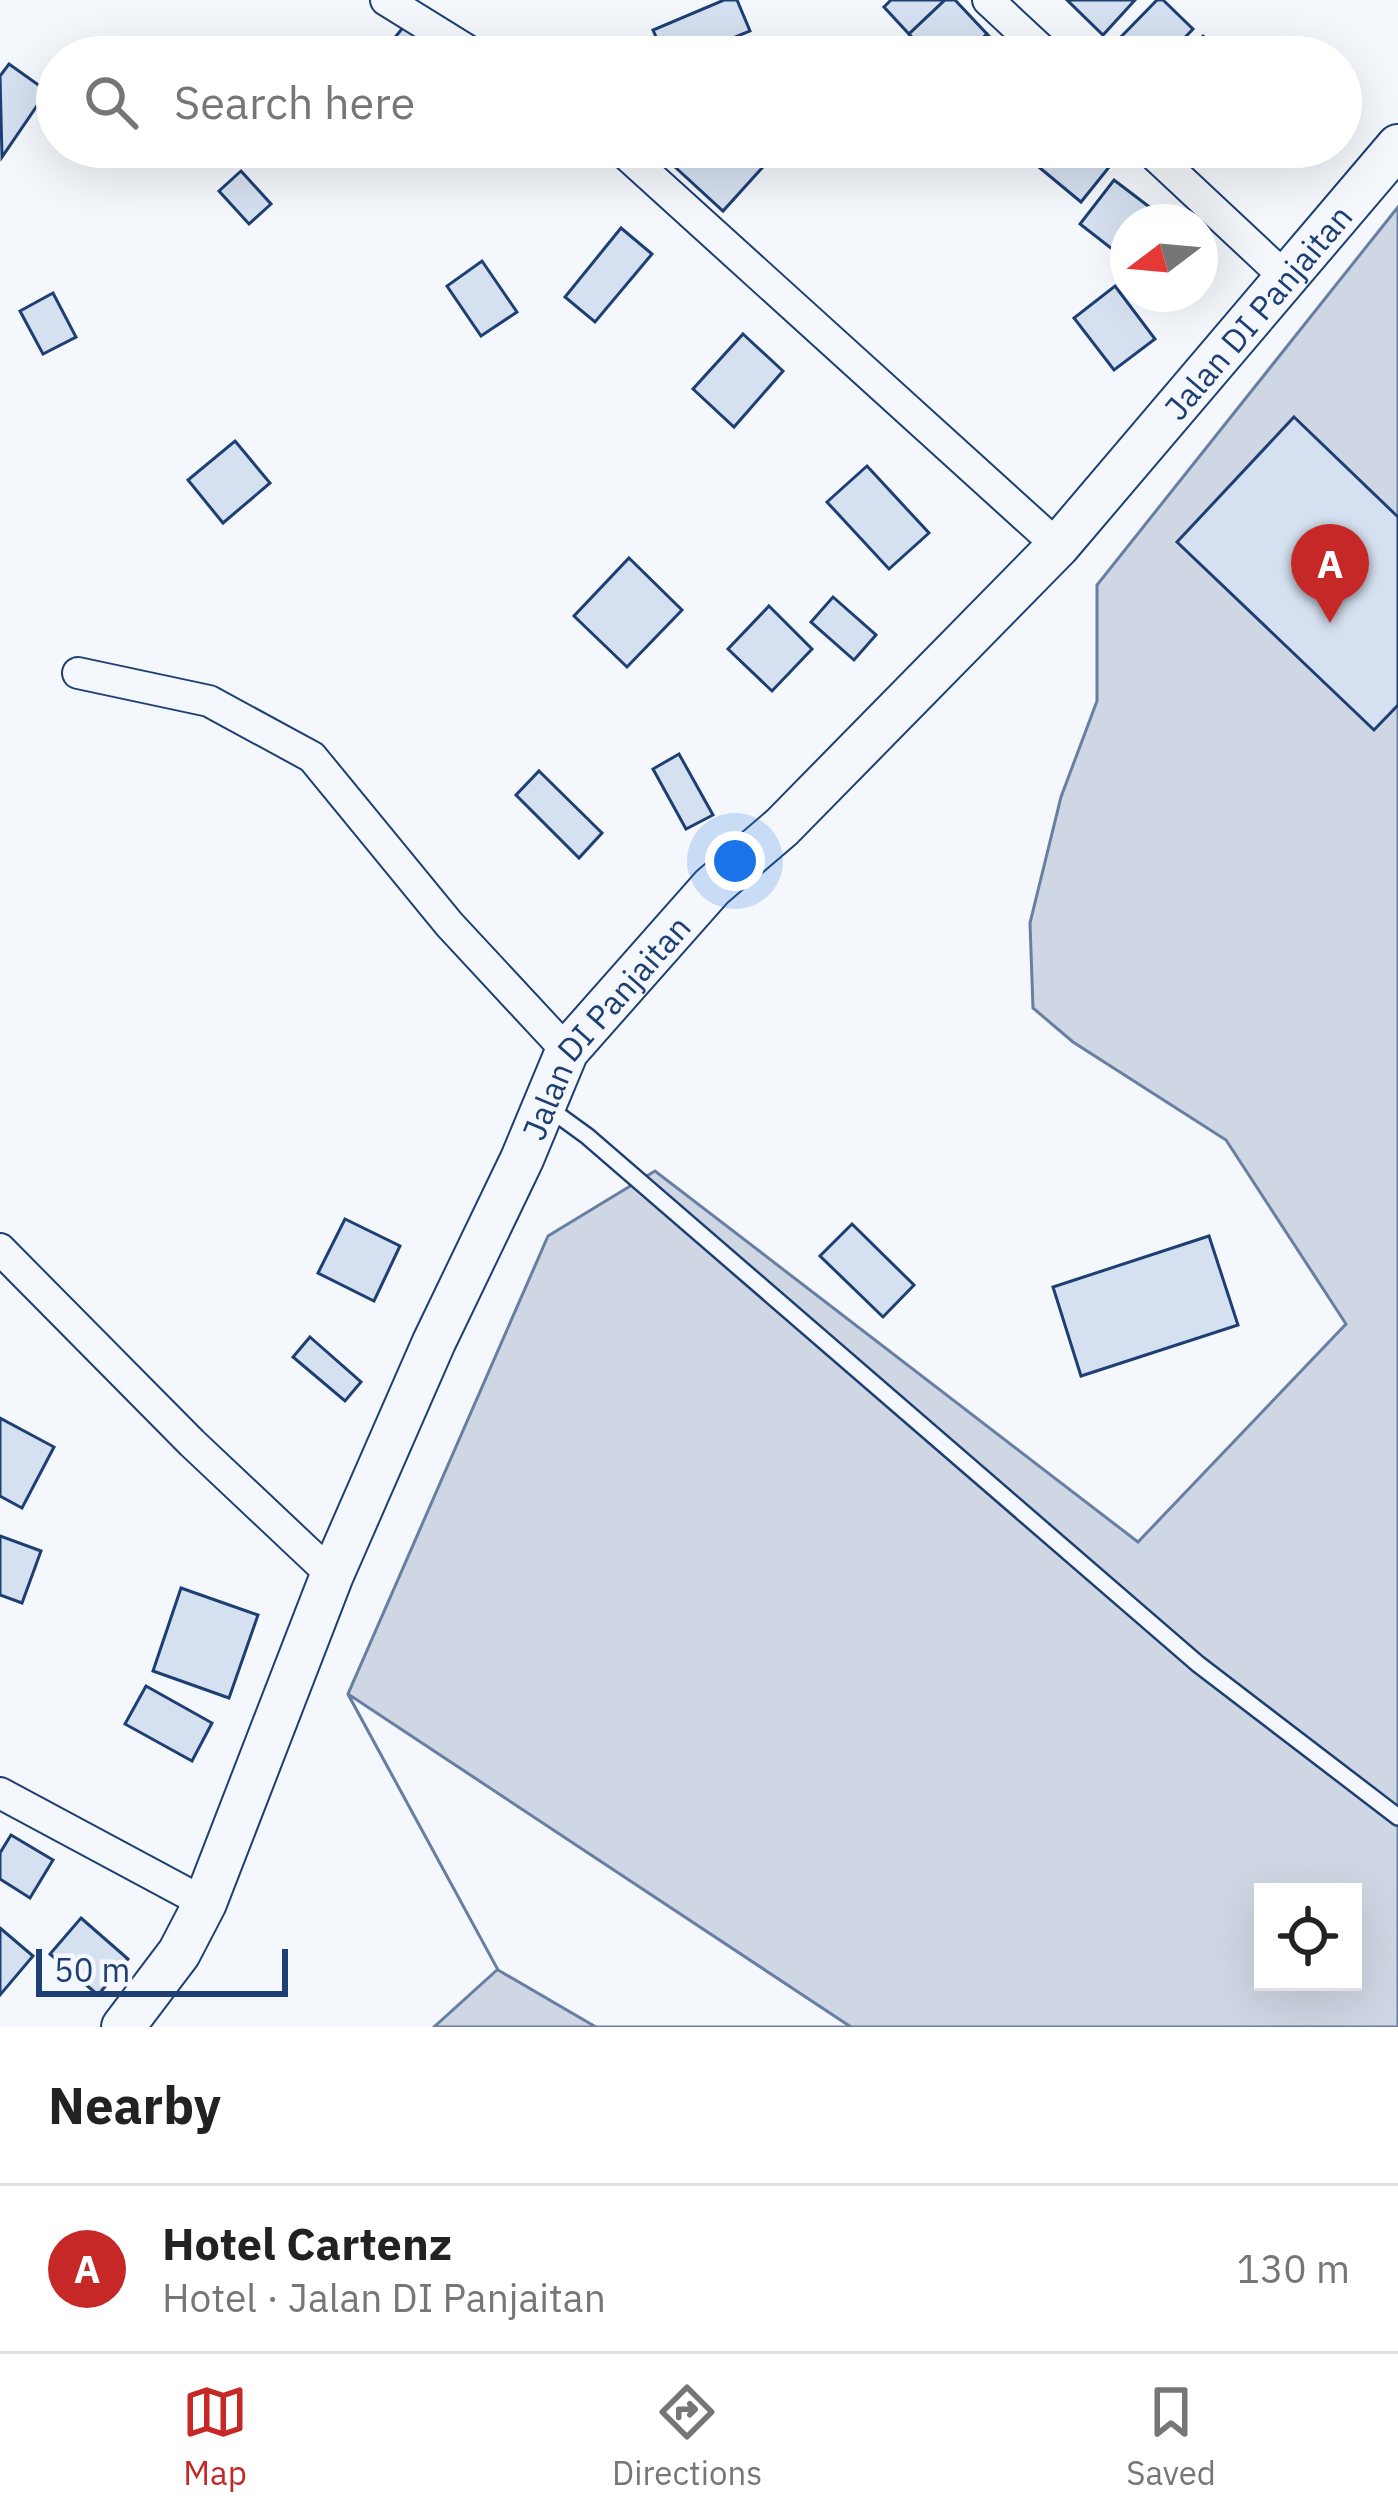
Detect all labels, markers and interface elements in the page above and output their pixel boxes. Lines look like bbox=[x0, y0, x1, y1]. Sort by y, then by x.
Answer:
search box bbox=[36, 36, 1362, 168]
icon: search bbox=[78, 69, 144, 135]
text: Search here bbox=[174, 73, 415, 131]
street label: Jalan DI Panjaitan bbox=[1154, 195, 1361, 428]
north arrow bbox=[1110, 204, 1218, 312]
pin: A bbox=[1291, 524, 1369, 623]
your location bbox=[705, 831, 765, 891]
street label: Jalan DI Panjaitan bbox=[511, 906, 699, 1146]
map controls bbox=[1254, 1883, 1362, 1991]
button: locate bbox=[1254, 1883, 1362, 1991]
scale bar bbox=[36, 1943, 288, 1996]
text: 50 m bbox=[54, 1948, 130, 1991]
text: Nearby bbox=[48, 2072, 221, 2138]
text: Hotel Cartenz bbox=[162, 2214, 452, 2272]
text: A bbox=[74, 2243, 100, 2294]
text: 130 m bbox=[1237, 2243, 1350, 2294]
text: Hotel · Jalan DI Panjaitan bbox=[162, 2272, 606, 2323]
tab: Map bbox=[182, 2379, 248, 2494]
tab: Directions bbox=[612, 2379, 762, 2494]
tab: Saved bbox=[1126, 2379, 1216, 2494]

